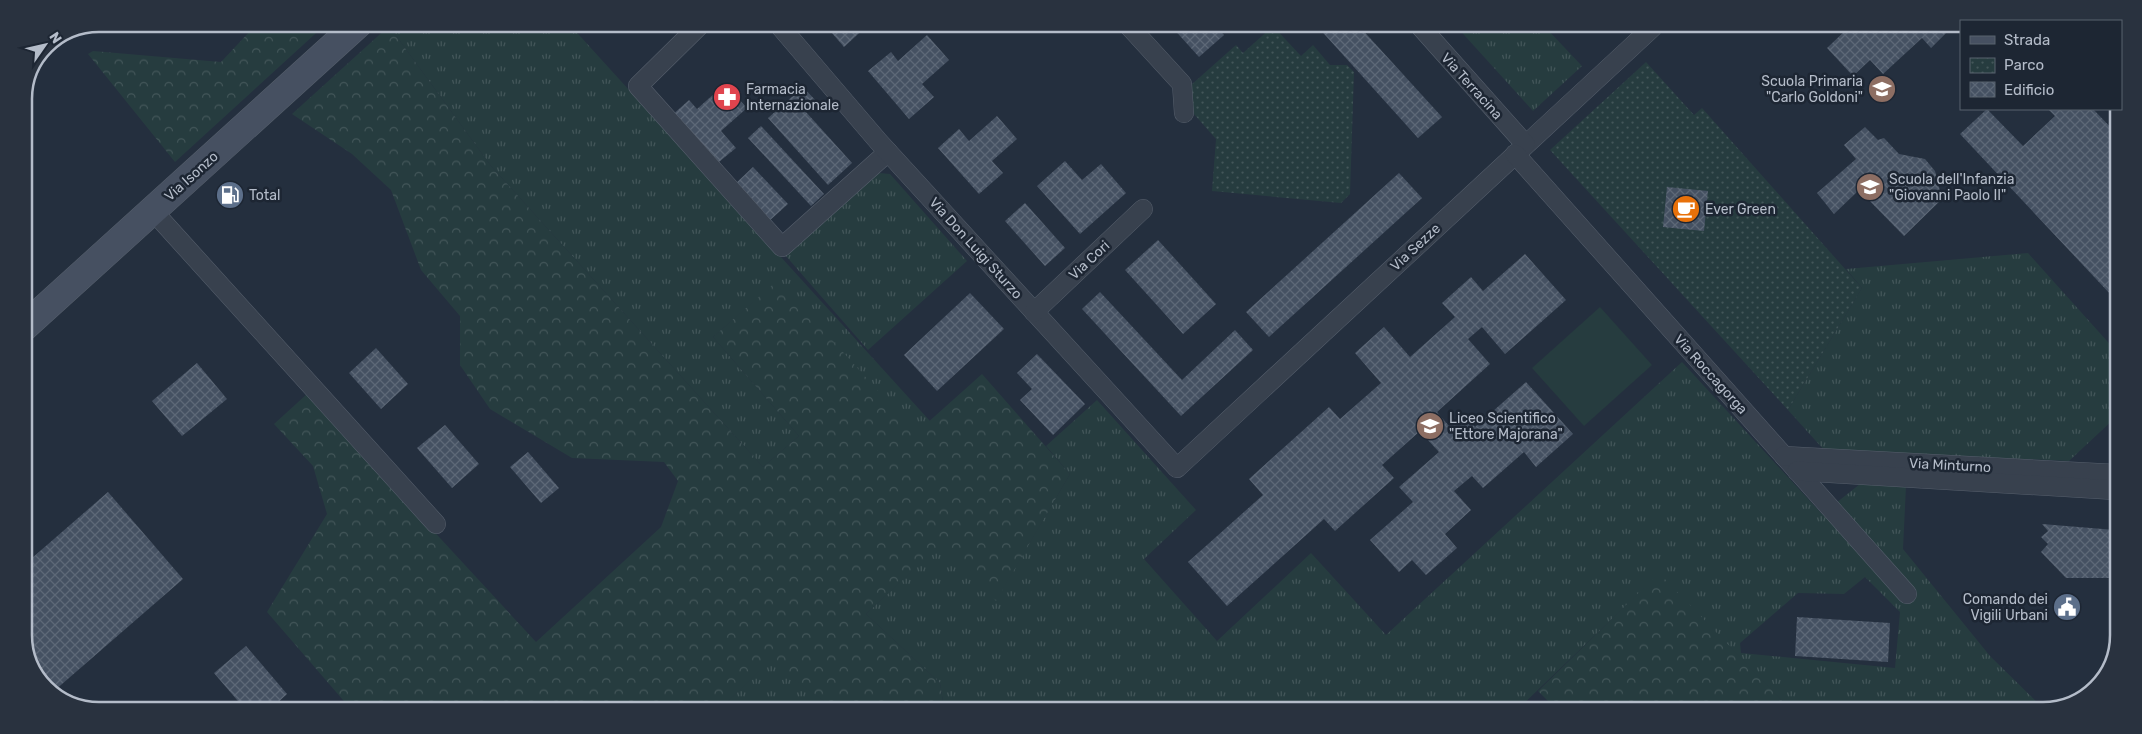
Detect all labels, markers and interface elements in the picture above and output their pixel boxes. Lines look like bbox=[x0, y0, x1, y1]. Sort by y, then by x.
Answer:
north arrow bbox=[20, 20, 70, 70]
legend bbox=[1960, 20, 2122, 110]
text: N bbox=[45, 29, 65, 47]
text: Strada bbox=[2004, 31, 2050, 49]
street label: Via Terracina bbox=[1437, 50, 1506, 123]
text: Parco bbox=[2004, 56, 2044, 74]
place label: Scuola Primaria "Carlo Goldoni" bbox=[1761, 73, 1863, 106]
school or university icon: Scuola Primaria "Carlo Goldoni" bbox=[1867, 74, 1897, 104]
place label: Farmacia Internazionale bbox=[746, 81, 839, 114]
text: Edificio bbox=[2004, 81, 2054, 99]
pharmacy icon: Farmacia Internazionale bbox=[712, 82, 742, 112]
street label: Via Isonzo bbox=[161, 148, 222, 205]
place label: Scuola dell'Infanzia "Giovanni Paolo II" bbox=[1889, 171, 2014, 204]
school or university icon: Scuola dell'Infanzia "Giovanni Paolo II" bbox=[1855, 172, 1885, 202]
fuel station icon: Total bbox=[215, 180, 245, 210]
place label: Total bbox=[249, 187, 280, 204]
street label: Via Don Luigi Sturzo bbox=[926, 194, 1026, 303]
cafe icon: Ever Green bbox=[1671, 194, 1701, 224]
place label: Ever Green bbox=[1705, 201, 1776, 218]
street label: Via Sezze bbox=[1387, 220, 1444, 275]
street label: Via Cori bbox=[1065, 237, 1113, 284]
street label: Via Roccagorga bbox=[1670, 331, 1751, 418]
place label: Liceo Scientifico "Ettore Majorana" bbox=[1449, 410, 1563, 443]
school or university icon: Liceo Scientifico "Ettore Majorana" bbox=[1415, 411, 1445, 441]
street label: Via Minturno bbox=[1908, 455, 1992, 476]
place label: Comando dei Vigili Urbani bbox=[1963, 591, 2048, 624]
public building icon: Comando dei Vigili Urbani bbox=[2052, 592, 2082, 622]

